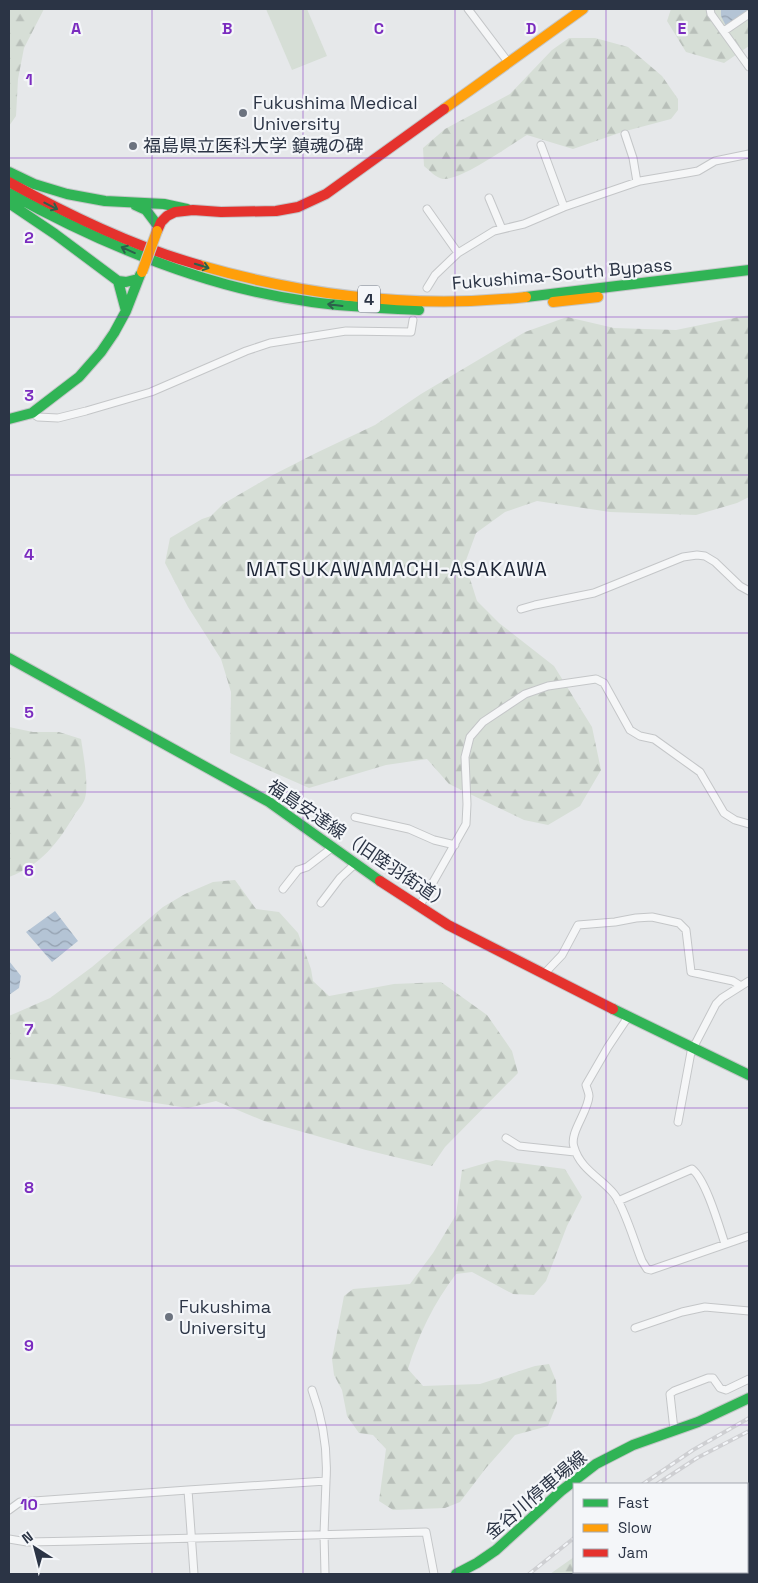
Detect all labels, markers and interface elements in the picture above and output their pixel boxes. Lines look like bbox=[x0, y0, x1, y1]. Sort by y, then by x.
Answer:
text: A bbox=[71, 18, 81, 39]
text: B bbox=[222, 18, 232, 39]
text: C bbox=[374, 18, 384, 39]
text: D bbox=[526, 18, 536, 39]
text: E bbox=[678, 18, 687, 39]
text: 1 bbox=[25, 69, 33, 90]
place label: Fukushima Medical University bbox=[253, 91, 418, 135]
marker: Fukushima Medical University bbox=[237, 107, 249, 119]
place label: 福島県立医科大学 鎮魂の碑 bbox=[143, 134, 364, 157]
marker: 福島県立医科大学 鎮魂の碑 bbox=[127, 140, 139, 152]
one-way arrow bbox=[43, 202, 58, 211]
text: 2 bbox=[24, 227, 34, 248]
one-way arrow bbox=[121, 245, 136, 255]
street label: Fukushima-South Bypass bbox=[451, 252, 673, 295]
one-way arrow bbox=[193, 261, 209, 271]
road number: 4 bbox=[358, 286, 380, 312]
one-way arrow bbox=[327, 300, 343, 310]
text: 3 bbox=[24, 385, 34, 406]
text: 4 bbox=[24, 544, 34, 565]
district label: MATSUKAWAMACHI-ASAKAWA bbox=[246, 556, 548, 582]
text: 5 bbox=[24, 702, 34, 723]
street label: 福島安達線（旧陸羽街道） bbox=[263, 775, 455, 915]
text: 6 bbox=[24, 860, 34, 881]
text: 7 bbox=[25, 1019, 34, 1040]
text: 8 bbox=[24, 1177, 34, 1198]
place label: Fukushima University bbox=[179, 1295, 271, 1339]
marker: Fukushima University bbox=[163, 1311, 175, 1323]
text: 9 bbox=[24, 1335, 34, 1356]
street label: 金谷川停車場線 bbox=[480, 1445, 591, 1544]
legend bbox=[573, 1483, 748, 1573]
text: Fast bbox=[618, 1493, 649, 1512]
text: 10 bbox=[20, 1494, 38, 1515]
text: Slow bbox=[618, 1518, 652, 1537]
north arrow bbox=[10, 1523, 60, 1573]
text: N bbox=[18, 1527, 36, 1548]
text: Jam bbox=[618, 1543, 648, 1562]

